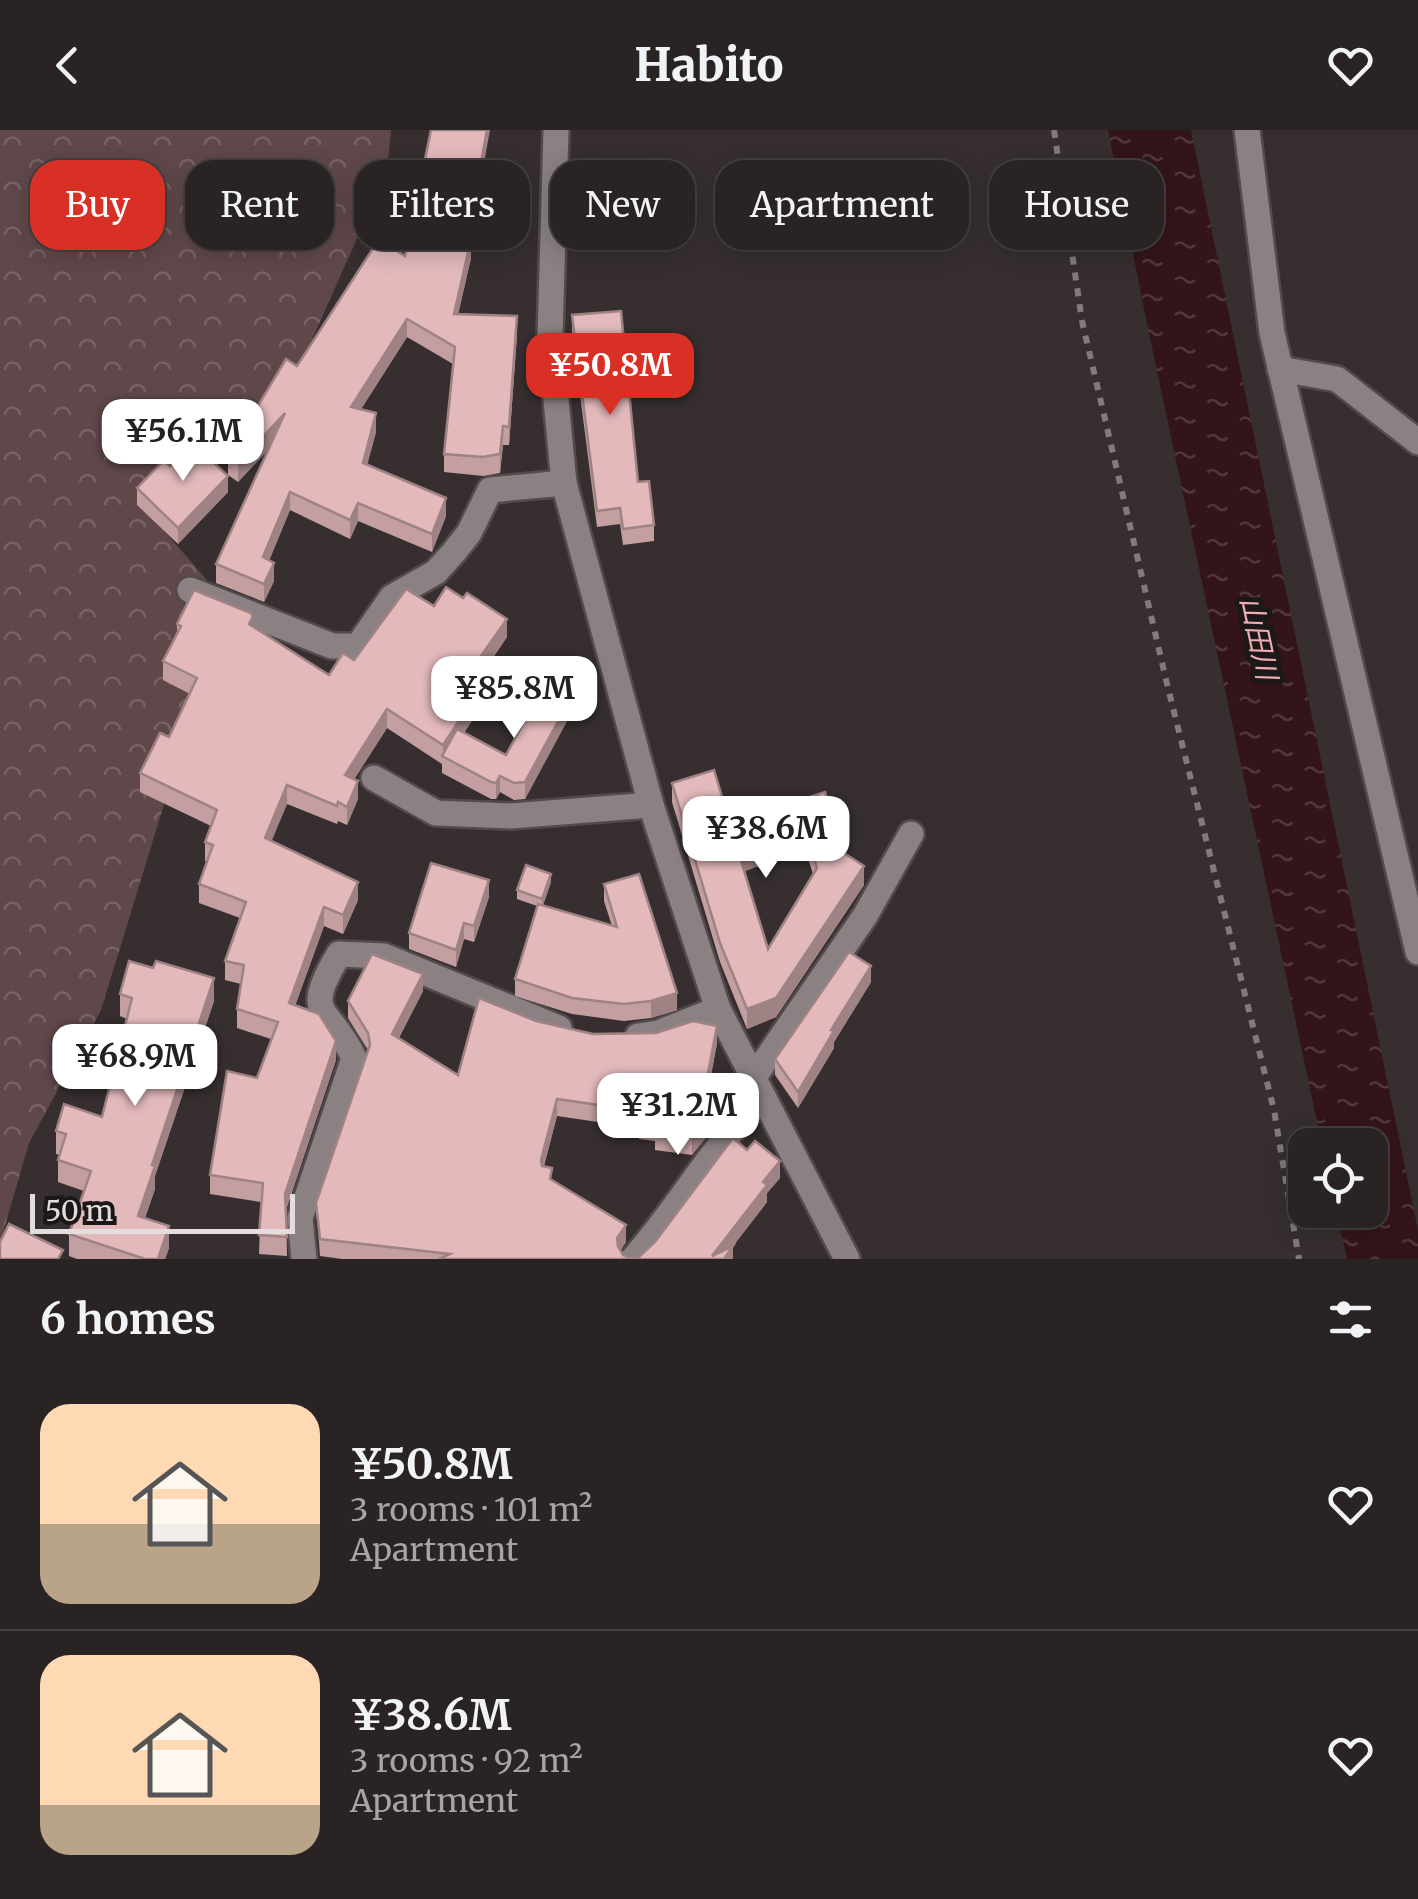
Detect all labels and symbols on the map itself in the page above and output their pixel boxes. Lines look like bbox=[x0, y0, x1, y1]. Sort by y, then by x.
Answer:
pin: ¥50.8M bbox=[529, 333, 691, 418]
pin: ¥56.1M bbox=[102, 399, 264, 484]
water label: 山田川 bbox=[1233, 593, 1286, 686]
pin: ¥85.8M bbox=[433, 656, 595, 741]
pin: ¥38.6M bbox=[685, 796, 847, 881]
pin: ¥68.9M bbox=[54, 1024, 216, 1109]
pin: ¥31.2M bbox=[597, 1073, 759, 1158]
scale bar bbox=[30, 1189, 295, 1234]

